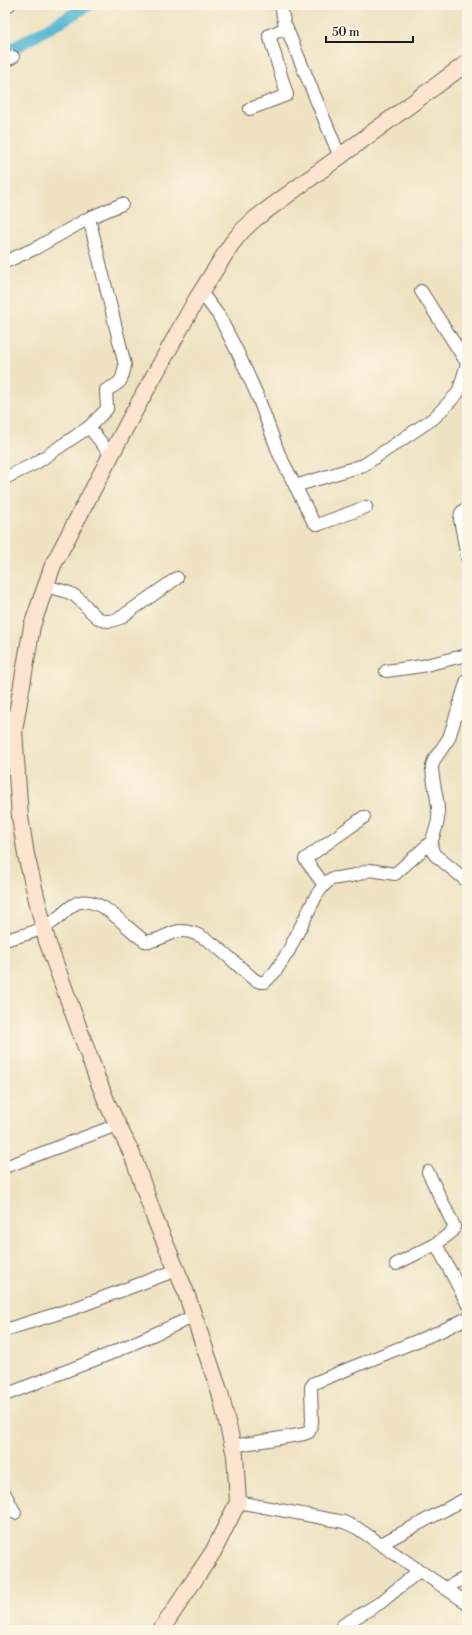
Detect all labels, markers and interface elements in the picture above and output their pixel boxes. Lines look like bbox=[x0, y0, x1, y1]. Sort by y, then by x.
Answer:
scale bar bbox=[326, 18, 413, 44]
text: 50 m bbox=[332, 25, 360, 40]

